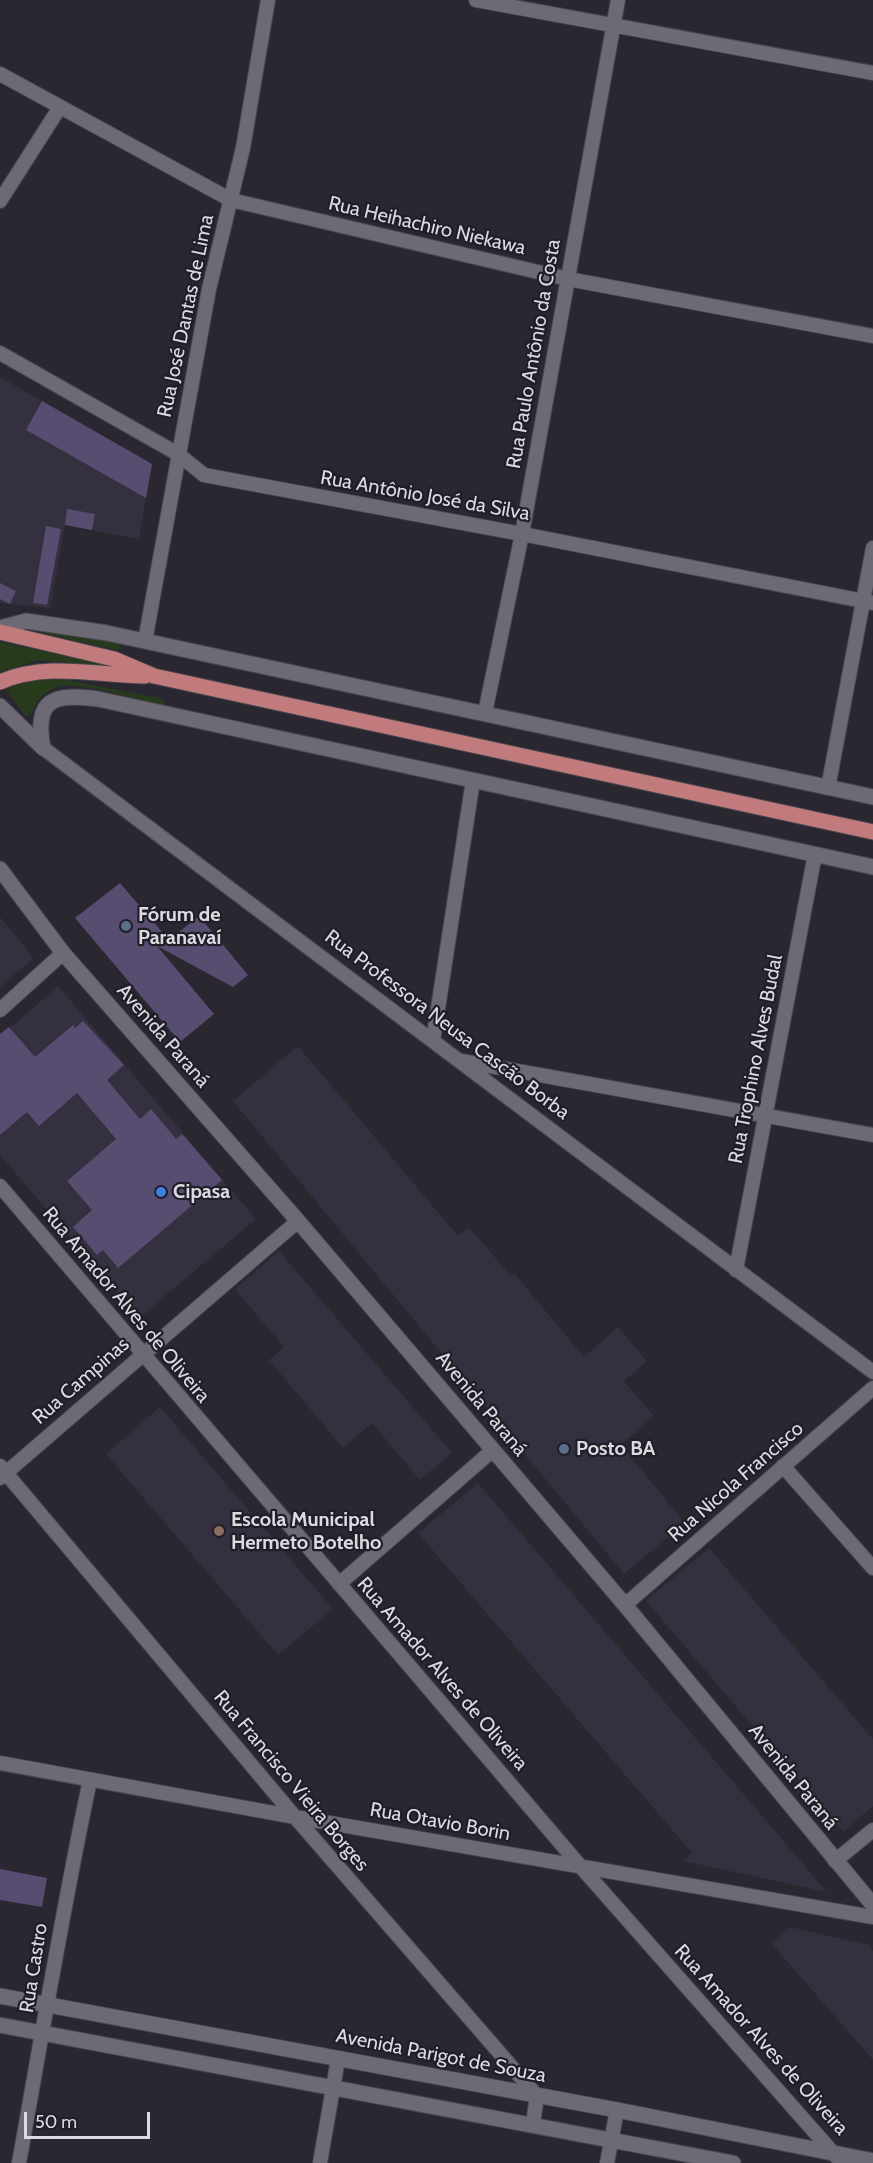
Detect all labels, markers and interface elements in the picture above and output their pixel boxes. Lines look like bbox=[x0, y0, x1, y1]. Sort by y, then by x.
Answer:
street label: Rua Heihachiro Niekawa bbox=[326, 192, 528, 260]
street label: Rua José Dantas de Lima bbox=[153, 212, 219, 420]
street label: Rua Paulo Antônio da Costa bbox=[502, 237, 566, 471]
street label: Rua Antônio José da Silva bbox=[318, 466, 532, 526]
place label: Fórum de Paranavaí bbox=[138, 903, 221, 950]
marker: Fórum de Paranavaí bbox=[119, 919, 133, 933]
street label: Rua Professora Neusa Cascão Borba bbox=[320, 925, 574, 1125]
street label: Rua Trophino Alves Budal bbox=[724, 952, 788, 1166]
street label: Avenida Paraná bbox=[111, 979, 215, 1093]
place label: Cipasa bbox=[173, 1180, 230, 1204]
marker: Cipasa bbox=[154, 1185, 168, 1199]
street label: Rua Amador Alves de Oliveira bbox=[37, 1202, 215, 1408]
street label: Rua Campinas bbox=[28, 1332, 134, 1430]
street label: Avenida Paraná bbox=[430, 1347, 532, 1461]
street label: Rua Nicola Francisco bbox=[663, 1417, 809, 1547]
place label: Posto BA bbox=[576, 1437, 655, 1461]
marker: Posto BA bbox=[557, 1442, 571, 1456]
place label: Escola Municipal Hermeto Botelho bbox=[231, 1508, 381, 1555]
marker: Escola Municipal Hermeto Botelho bbox=[212, 1524, 226, 1538]
street label: Rua Amador Alves de Oliveira bbox=[352, 1572, 532, 1776]
street label: Rua Francisco Vieira Borges bbox=[208, 1686, 374, 1876]
street label: Avenida Paraná bbox=[743, 1719, 843, 1835]
street label: Rua Otavio Borin bbox=[368, 1798, 512, 1846]
street label: Rua Castro bbox=[15, 1921, 53, 2015]
street label: Rua Amador Alves de Oliveira bbox=[669, 1940, 853, 2140]
street label: Avenida Parigot de Souza bbox=[334, 2024, 548, 2088]
scale bar bbox=[27, 2100, 153, 2138]
text: 50 m bbox=[35, 2111, 77, 2133]

